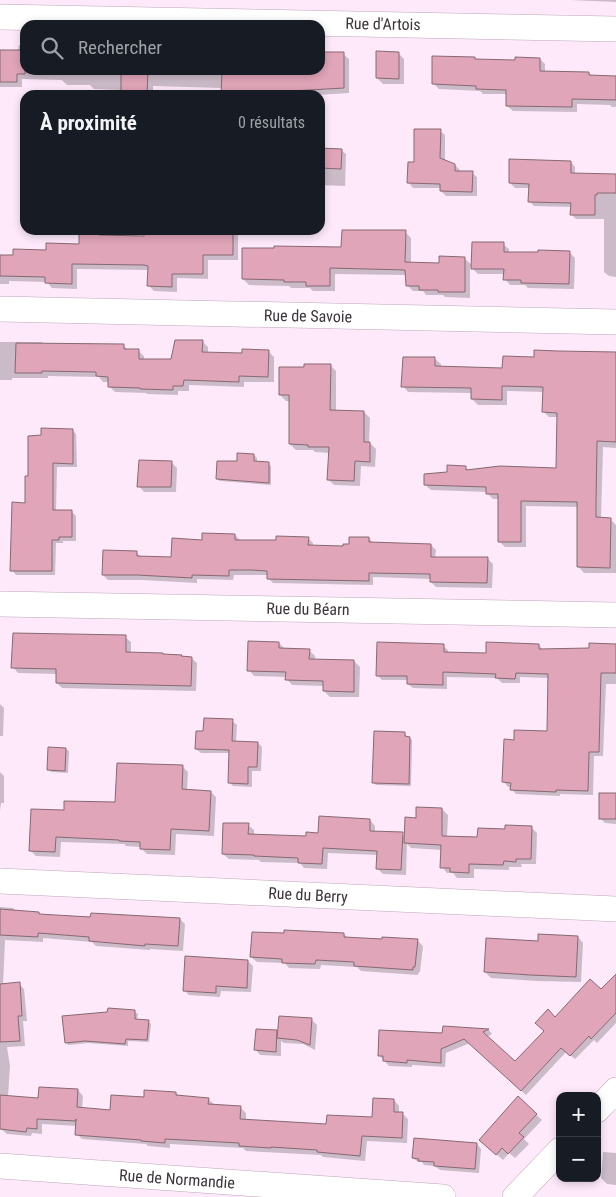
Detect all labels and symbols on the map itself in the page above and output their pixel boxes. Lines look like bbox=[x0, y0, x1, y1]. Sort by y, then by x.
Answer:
street label: Rue d'Artois bbox=[345, 14, 421, 34]
street label: Rue de Savoie bbox=[264, 306, 352, 326]
street label: Rue du Béarn bbox=[266, 599, 350, 619]
street label: Rue du Berry bbox=[268, 883, 349, 907]
street label: Rue de Normandie bbox=[119, 1165, 235, 1193]

